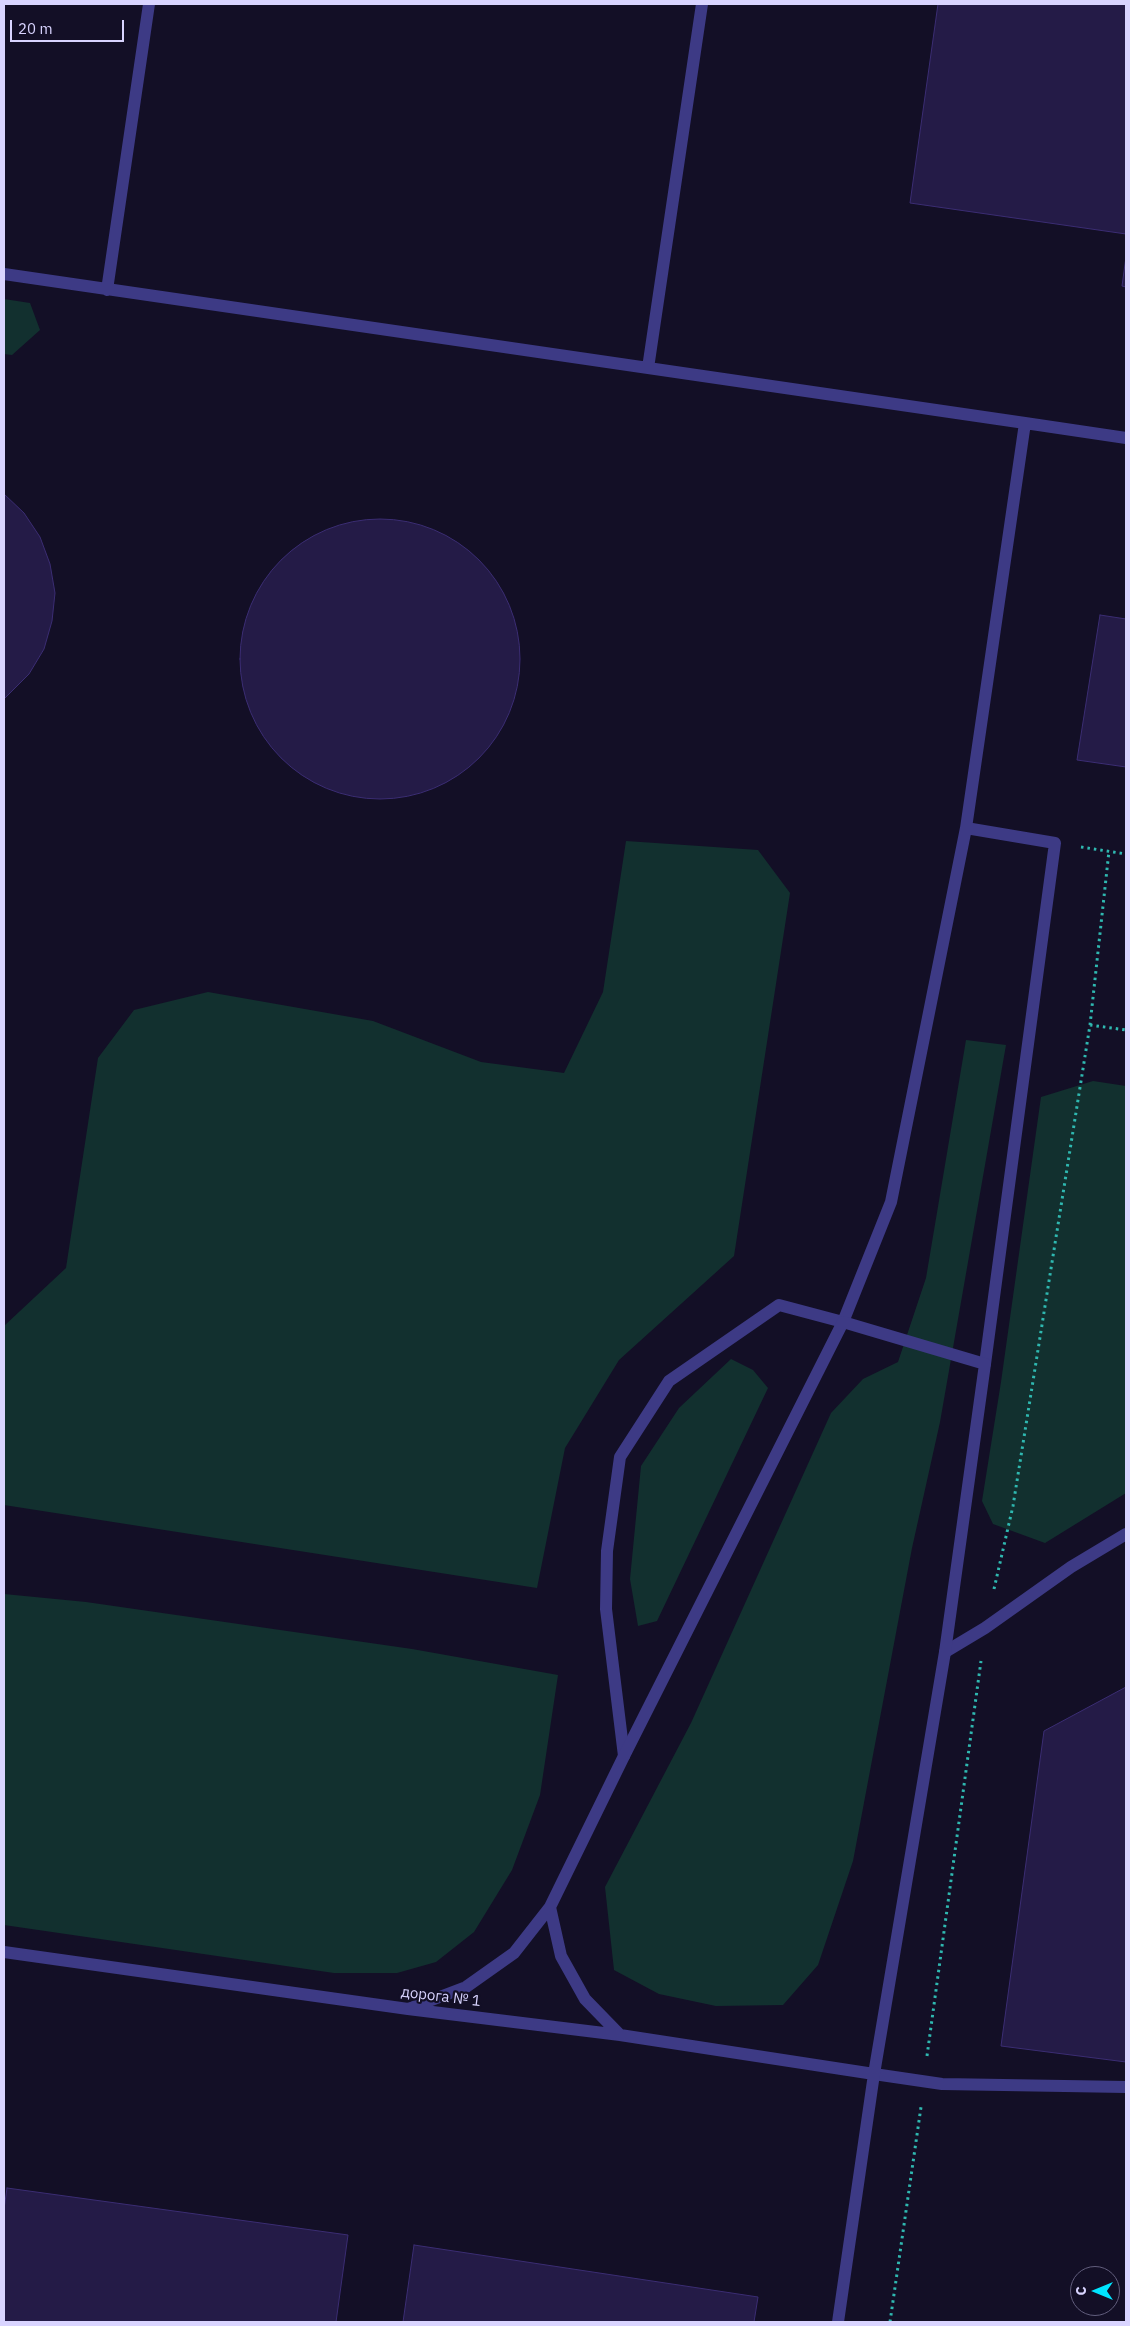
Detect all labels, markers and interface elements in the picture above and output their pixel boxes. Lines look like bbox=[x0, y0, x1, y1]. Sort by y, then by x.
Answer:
scale bar bbox=[12, 10, 126, 42]
text: 20 m bbox=[18, 19, 53, 38]
street label: дорога № 1 bbox=[400, 1983, 482, 2011]
north arrow bbox=[1070, 2266, 1120, 2316]
text: С bbox=[1072, 2286, 1090, 2296]

